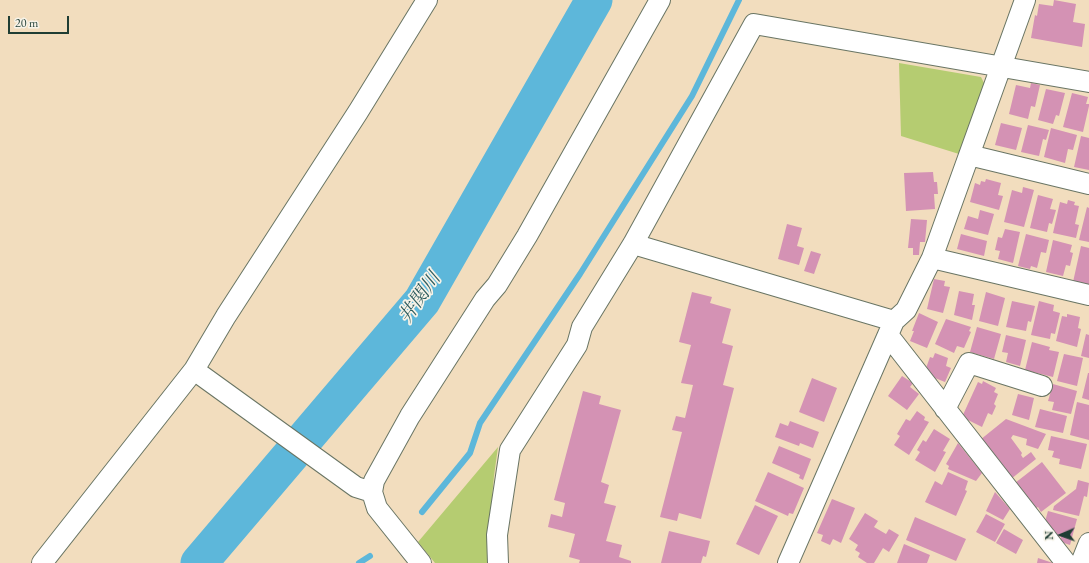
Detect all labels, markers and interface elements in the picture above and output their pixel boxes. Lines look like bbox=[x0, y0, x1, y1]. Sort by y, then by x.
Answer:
scale bar bbox=[10, 8, 71, 34]
text: 20 m bbox=[15, 15, 38, 31]
water label: 井関川 bbox=[394, 268, 446, 328]
north arrow bbox=[1041, 515, 1081, 555]
text: N bbox=[1042, 531, 1056, 540]

